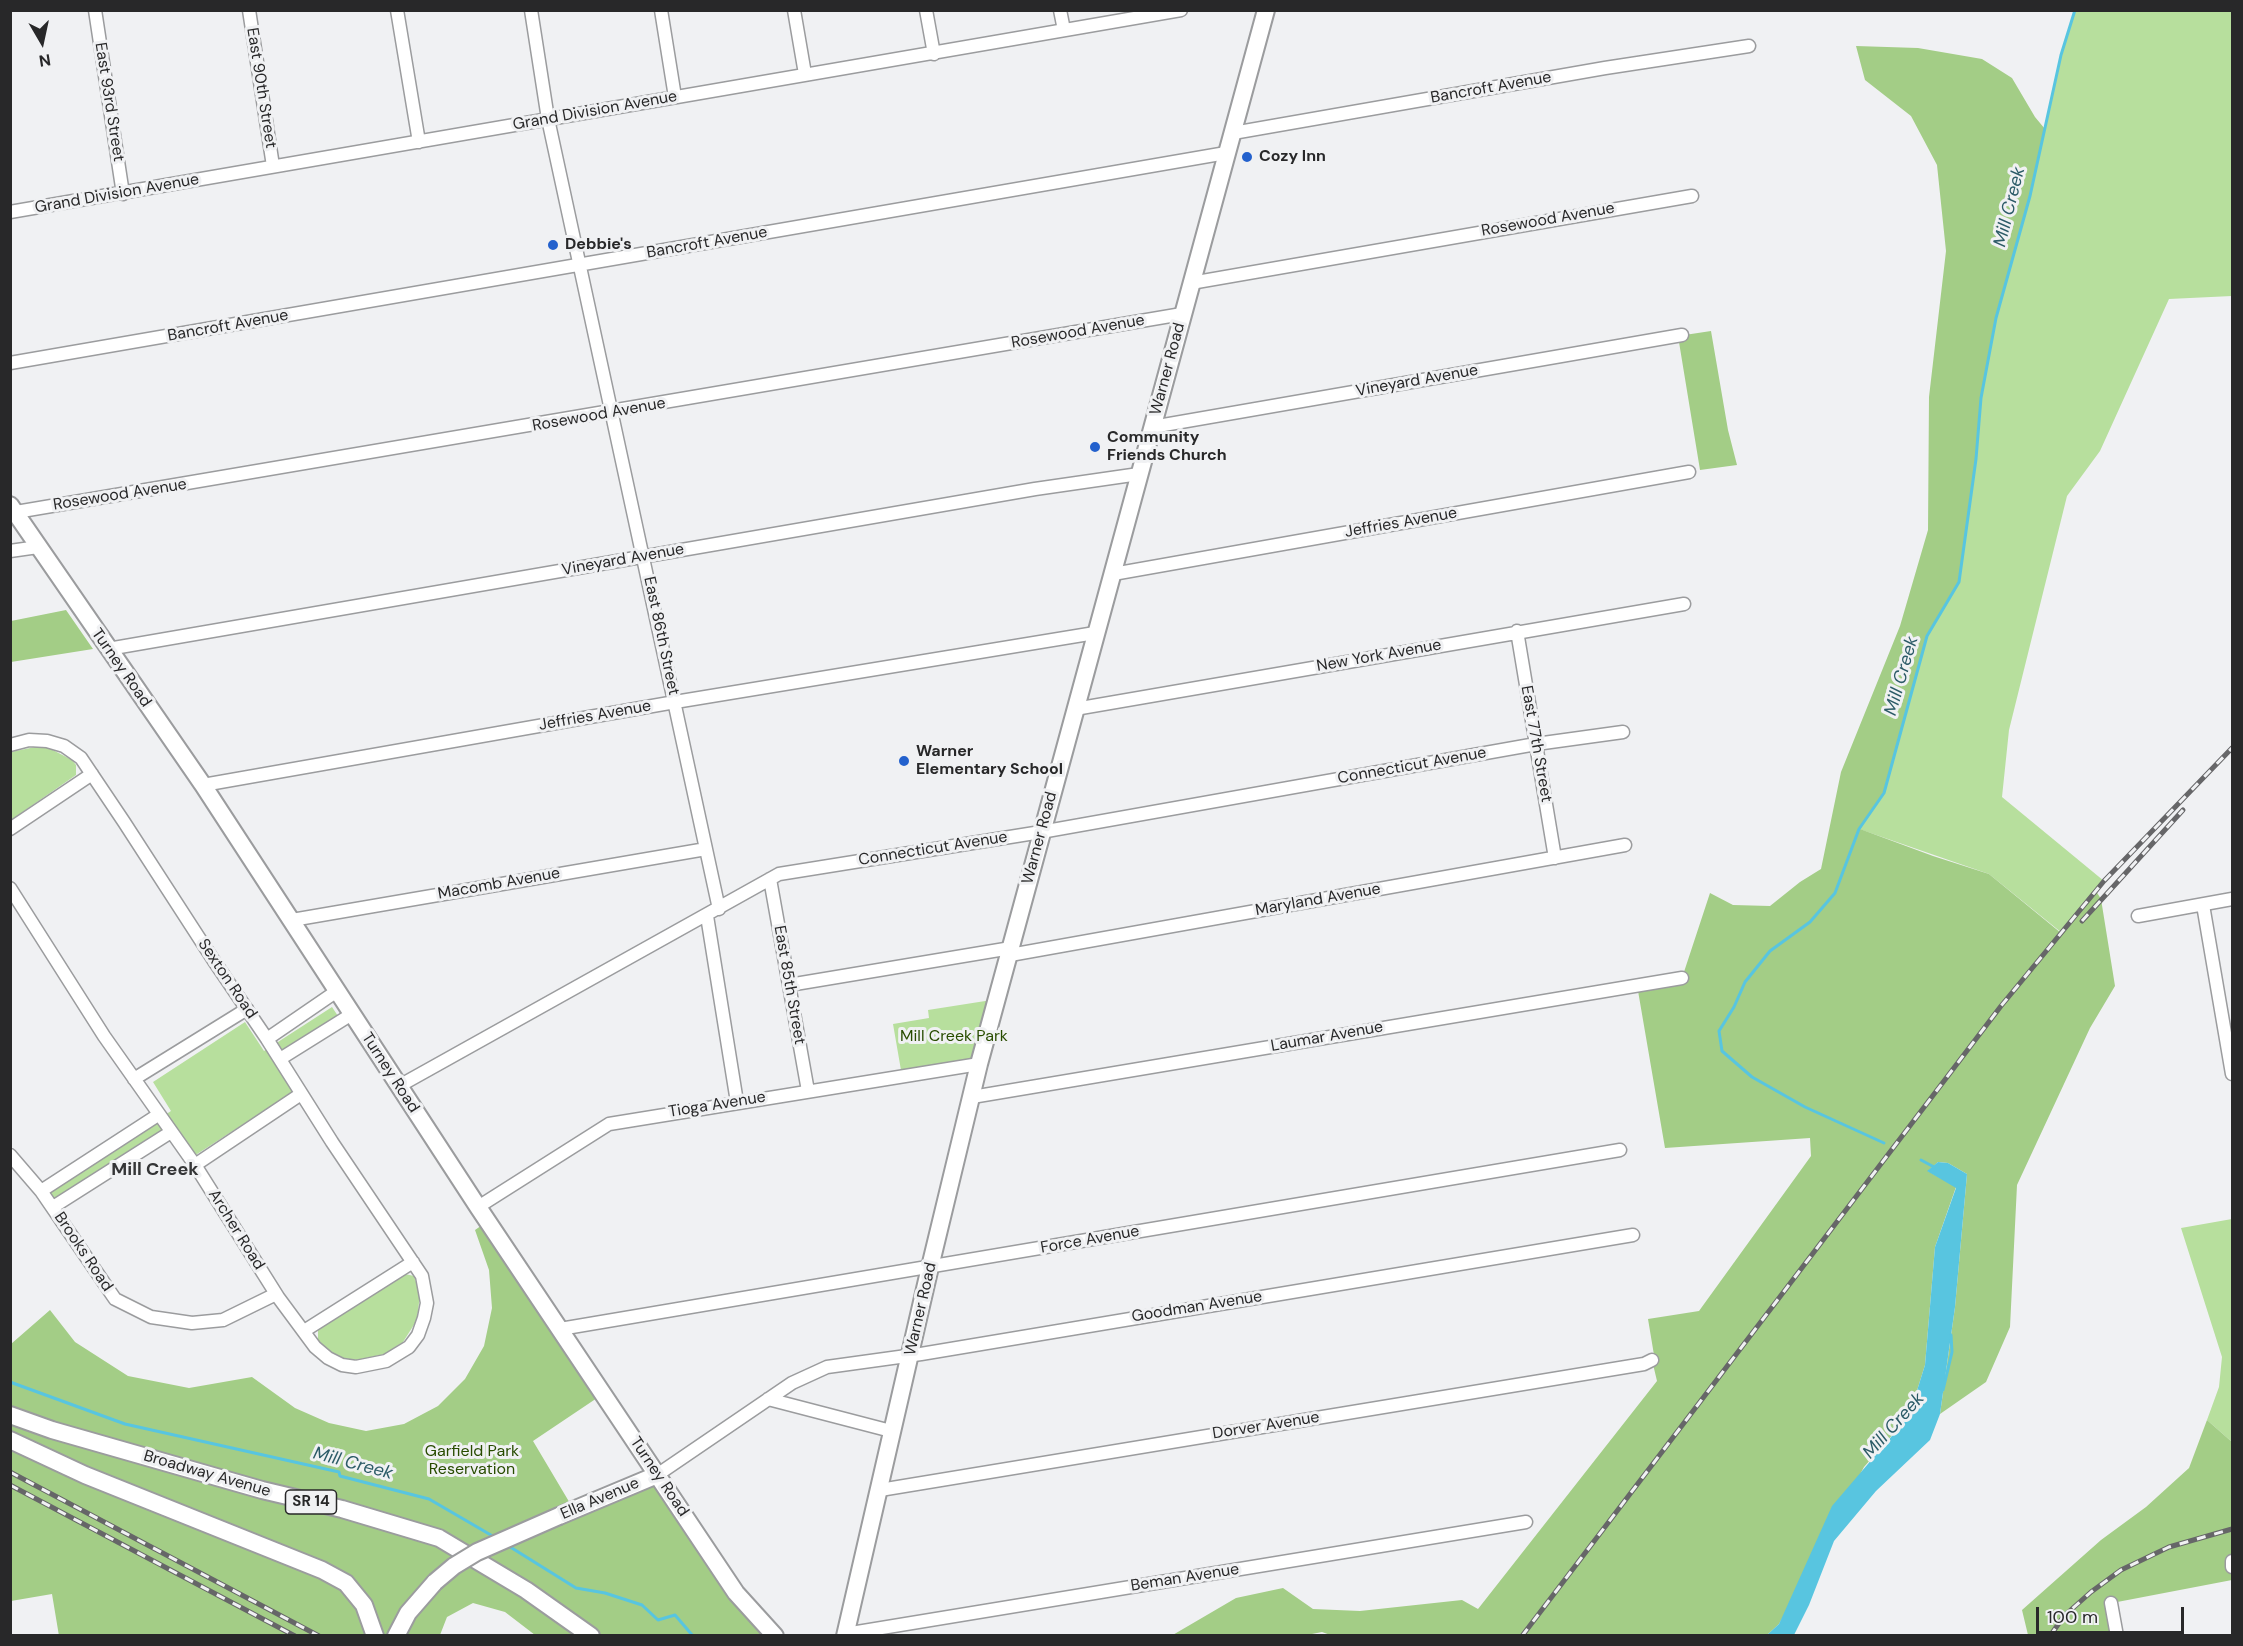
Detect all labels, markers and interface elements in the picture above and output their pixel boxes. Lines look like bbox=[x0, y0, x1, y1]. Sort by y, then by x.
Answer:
north arrow bbox=[12, 12, 72, 72]
street label: East 90th Street bbox=[242, 26, 280, 150]
street label: East 93rd Street bbox=[90, 41, 128, 163]
text: N bbox=[37, 49, 52, 72]
street label: Bancroft Avenue bbox=[1429, 68, 1553, 108]
street label: Grand Division Avenue bbox=[511, 87, 679, 135]
place label: Cozy Inn bbox=[1259, 147, 1326, 167]
marker: Cozy Inn bbox=[1240, 150, 1254, 164]
water label: Mill Creek bbox=[1990, 165, 2030, 249]
street label: Grand Division Avenue bbox=[33, 170, 201, 218]
street label: Rosewood Avenue bbox=[1480, 199, 1616, 241]
street label: Bancroft Avenue bbox=[645, 223, 769, 263]
place label: Debbie's bbox=[565, 235, 632, 255]
marker: Debbie's bbox=[546, 238, 560, 252]
street label: Bancroft Avenue bbox=[166, 306, 290, 346]
street label: Rosewood Avenue bbox=[1010, 311, 1146, 353]
street label: Warner Road bbox=[1146, 321, 1190, 417]
street label: Vineyard Avenue bbox=[1354, 361, 1480, 401]
street label: Rosewood Avenue bbox=[531, 394, 667, 436]
place label: Community Friends Church bbox=[1107, 428, 1227, 466]
marker: Community Friends Church bbox=[1088, 440, 1102, 454]
street label: Rosewood Avenue bbox=[52, 475, 188, 515]
street label: Jeffries Avenue bbox=[1343, 504, 1459, 542]
street label: Vineyard Avenue bbox=[560, 540, 686, 580]
street label: East 86th Street bbox=[639, 575, 683, 697]
street label: Turney Road bbox=[87, 625, 155, 711]
water label: Mill Creek bbox=[1880, 634, 1924, 718]
street label: New York Avenue bbox=[1315, 636, 1443, 676]
street label: East 77th Street bbox=[1516, 684, 1556, 804]
street label: Jeffries Avenue bbox=[537, 697, 653, 735]
place label: Warner Elementary School bbox=[916, 742, 1063, 780]
street label: Connecticut Avenue bbox=[1336, 743, 1488, 789]
marker: Warner Elementary School bbox=[897, 754, 911, 768]
street label: Warner Road bbox=[1018, 790, 1062, 886]
street label: Connecticut Avenue bbox=[857, 828, 1009, 870]
street label: Macomb Avenue bbox=[436, 864, 562, 904]
street label: Maryland Avenue bbox=[1254, 880, 1382, 920]
street label: East 85th Street bbox=[769, 924, 809, 1046]
street label: Sexton Road bbox=[193, 935, 261, 1023]
street label: Laumar Avenue bbox=[1269, 1018, 1385, 1056]
park label: Mill Creek Park bbox=[900, 1027, 1008, 1047]
street label: Turney Road bbox=[357, 1029, 423, 1117]
street label: Tioga Avenue bbox=[667, 1088, 767, 1122]
district label: Mill Creek bbox=[111, 1159, 199, 1181]
street label: Archer Road bbox=[204, 1186, 268, 1274]
street label: Brooks Road bbox=[49, 1209, 117, 1295]
street label: Force Avenue bbox=[1039, 1222, 1141, 1258]
street label: Warner Road bbox=[901, 1261, 941, 1357]
street label: Goodman Avenue bbox=[1130, 1287, 1264, 1327]
water label: Mill Creek bbox=[1859, 1388, 1929, 1464]
street label: Dorver Avenue bbox=[1211, 1408, 1321, 1444]
street label: Turney Road bbox=[625, 1434, 693, 1520]
park label: Garfield Park Reservation bbox=[425, 1442, 519, 1480]
water label: Mill Creek bbox=[311, 1443, 395, 1485]
street label: Broadway Avenue bbox=[141, 1447, 273, 1501]
street label: Ella Avenue bbox=[558, 1474, 642, 1524]
road number: SR 14 bbox=[286, 1490, 336, 1514]
street label: Beman Avenue bbox=[1129, 1560, 1241, 1596]
scale bar bbox=[2039, 1595, 2188, 1633]
text: 100 m bbox=[2047, 1605, 2098, 1629]

